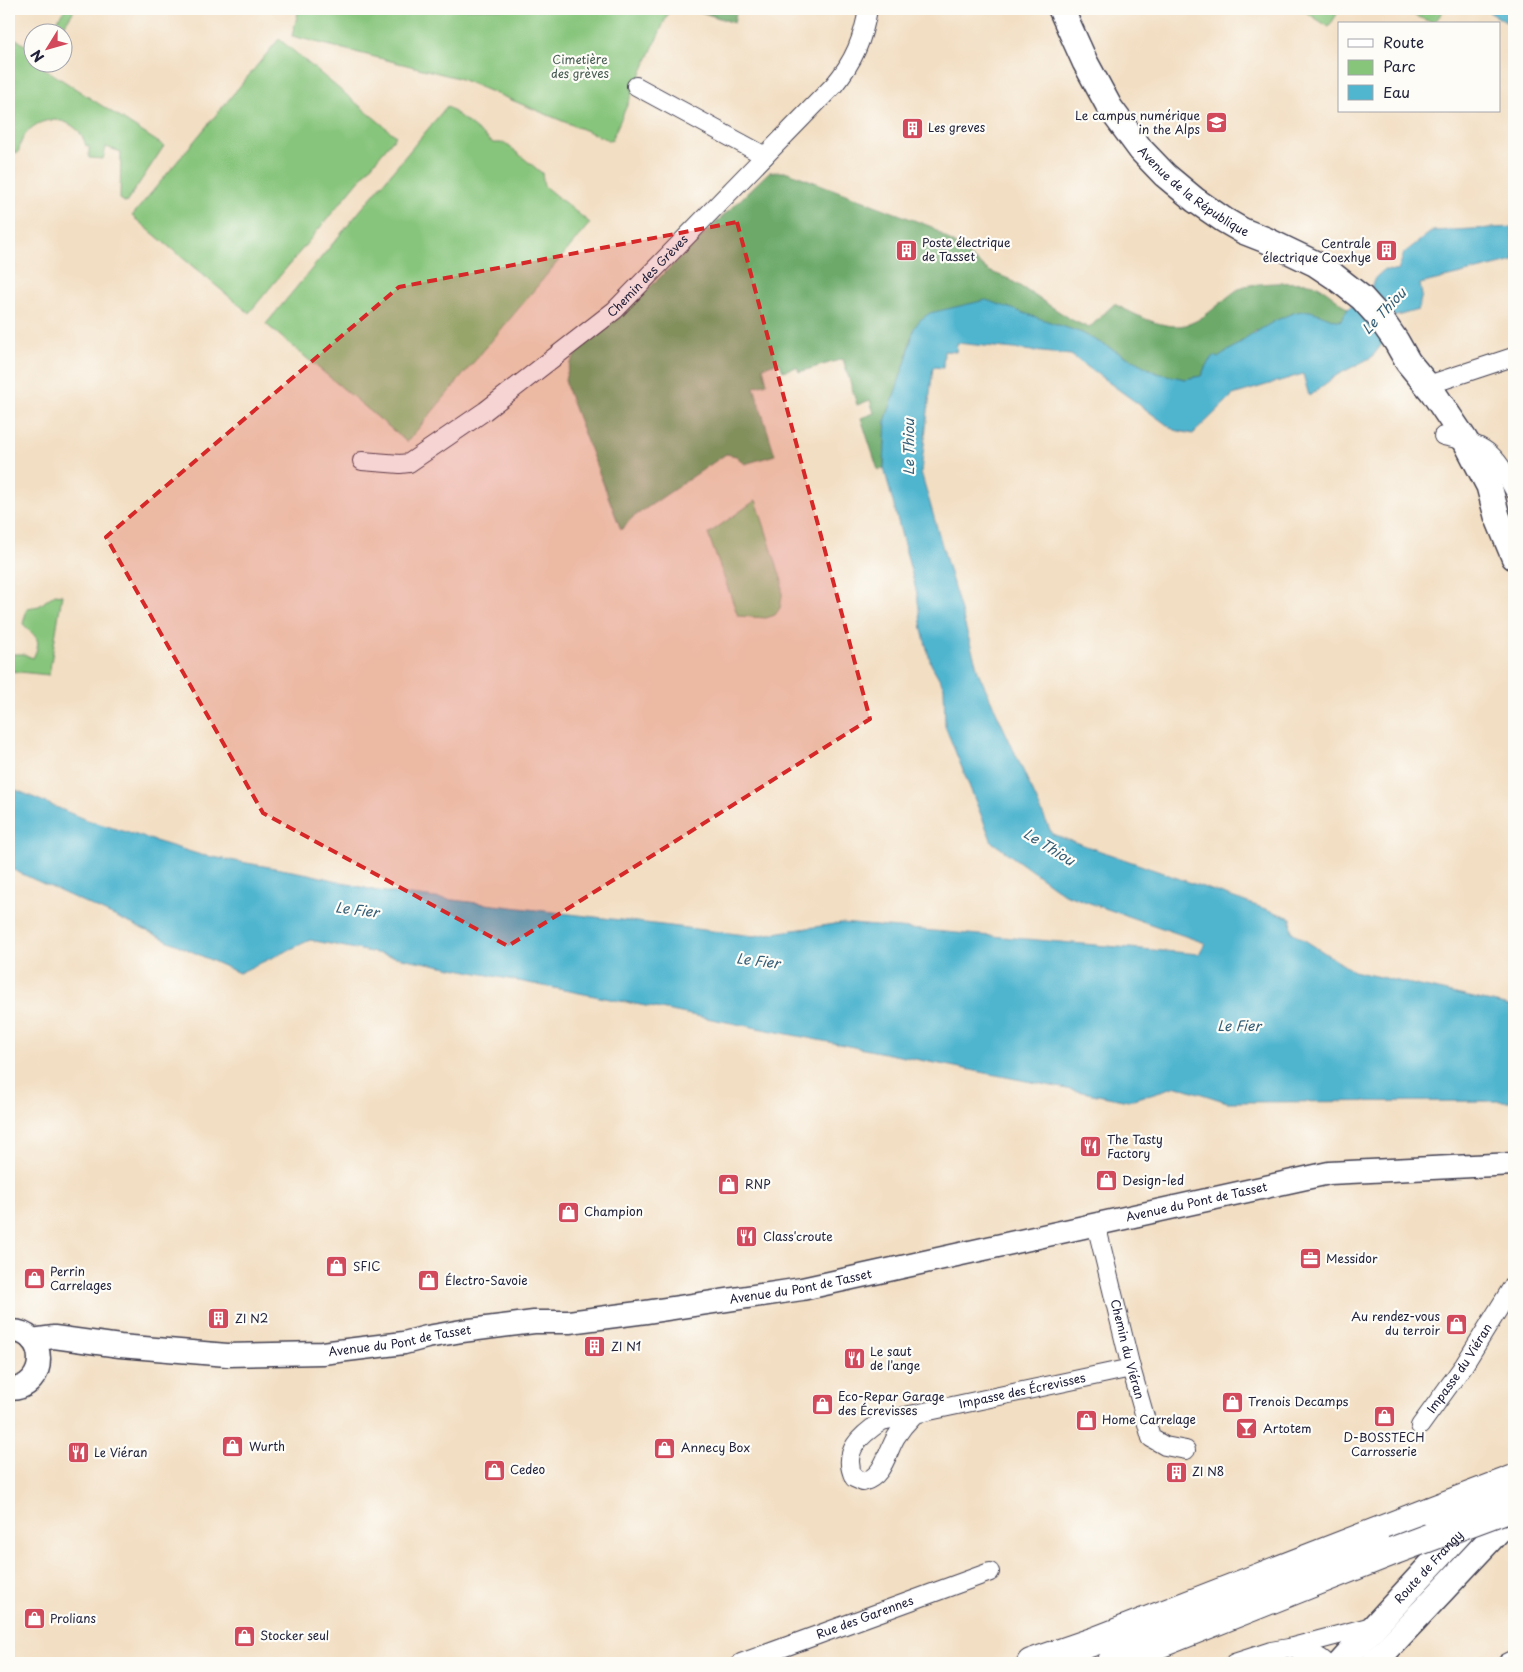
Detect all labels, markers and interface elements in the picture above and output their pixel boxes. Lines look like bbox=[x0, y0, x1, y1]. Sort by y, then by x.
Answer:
north arrow bbox=[22, 22, 72, 72]
legend bbox=[1338, 22, 1500, 112]
text: Route bbox=[1383, 30, 1424, 53]
text: N bbox=[25, 45, 49, 67]
park label: Cimetière des grèves bbox=[551, 50, 610, 82]
text: Parc bbox=[1383, 54, 1416, 77]
text: Eau bbox=[1383, 80, 1410, 103]
place label: Le campus numérique in the Alps bbox=[1075, 106, 1201, 138]
school or university icon: Le campus numérique in the Alps bbox=[1204, 111, 1228, 135]
building icon: Les greves bbox=[900, 116, 924, 140]
place label: Les greves bbox=[928, 118, 986, 136]
street label: Avenue de la République bbox=[1134, 142, 1252, 241]
street label: Chemin des Grèves bbox=[603, 230, 692, 321]
place label: Poste électrique de Tasset bbox=[922, 233, 1011, 265]
place label: Centrale électrique Coexhye bbox=[1263, 234, 1371, 266]
building icon: Poste électrique de Tasset bbox=[894, 238, 918, 262]
building icon: Centrale électrique Coexhye bbox=[1375, 239, 1399, 263]
water label: Le Thiou bbox=[1357, 282, 1411, 339]
water label: Le Thiou bbox=[898, 418, 919, 475]
water label: Le Thiou bbox=[1020, 823, 1080, 871]
water label: Le Fier bbox=[334, 896, 382, 923]
water label: Le Fier bbox=[735, 947, 783, 974]
water label: Le Fier bbox=[1217, 1015, 1262, 1036]
place label: The Tasty Factory bbox=[1107, 1130, 1163, 1162]
restaurant icon: The Tasty Factory bbox=[1079, 1135, 1103, 1159]
shop icon: Design-led bbox=[1094, 1169, 1118, 1193]
place label: Design-led bbox=[1122, 1171, 1184, 1189]
shop icon: RNP bbox=[717, 1173, 741, 1197]
place label: RNP bbox=[745, 1175, 771, 1193]
street label: Avenue du Pont de Tasset bbox=[1124, 1177, 1269, 1225]
shop icon: Champion bbox=[556, 1200, 580, 1224]
place label: Champion bbox=[584, 1202, 643, 1220]
restaurant icon: Class'croute bbox=[735, 1225, 759, 1249]
place label: Class'croute bbox=[763, 1227, 833, 1245]
office icon: Messidor bbox=[1298, 1247, 1322, 1271]
place label: Messidor bbox=[1326, 1249, 1378, 1267]
shop icon: SFIC bbox=[325, 1255, 349, 1279]
place label: SFIC bbox=[353, 1257, 380, 1275]
place label: Perrin Carrelages bbox=[50, 1262, 112, 1294]
street label: Avenue du Pont de Tasset bbox=[728, 1264, 873, 1308]
shop icon: Perrin Carrelages bbox=[22, 1267, 46, 1291]
shop icon: Électro-Savoie bbox=[417, 1269, 441, 1293]
place label: Électro-Savoie bbox=[445, 1271, 528, 1289]
street label: Chemin du Viéran bbox=[1107, 1297, 1149, 1401]
building icon: ZI N2 bbox=[207, 1307, 231, 1331]
place label: Au rendez-vous du terroir bbox=[1351, 1307, 1441, 1339]
place label: ZI N2 bbox=[235, 1309, 268, 1327]
shop icon: Au rendez-vous du terroir bbox=[1444, 1312, 1468, 1336]
street label: Impasse du Viéran bbox=[1422, 1319, 1496, 1417]
street label: Avenue du Pont de Tasset bbox=[327, 1320, 472, 1360]
building icon: ZI N1 bbox=[583, 1335, 607, 1359]
place label: ZI N1 bbox=[611, 1337, 641, 1355]
place label: Le saut de l'ange bbox=[870, 1342, 921, 1374]
restaurant icon: Le saut de l'ange bbox=[842, 1347, 866, 1371]
street label: Impasse des Écrevisses bbox=[957, 1368, 1087, 1412]
place label: Eco-Repar Garage des Écrevisses bbox=[838, 1387, 945, 1419]
shop icon: Trenois Decamps bbox=[1220, 1390, 1244, 1414]
shop icon: Eco-Repar Garage des Écrevisses bbox=[810, 1392, 834, 1416]
place label: Trenois Decamps bbox=[1248, 1392, 1349, 1410]
shop icon: D-BOSSTECH Carrosserie bbox=[1372, 1405, 1396, 1429]
shop icon: Home Carrelage bbox=[1074, 1408, 1098, 1432]
place label: Home Carrelage bbox=[1102, 1410, 1196, 1428]
bar icon: Artotem bbox=[1235, 1417, 1259, 1441]
place label: Artotem bbox=[1263, 1419, 1312, 1437]
place label: D-BOSSTECH Carrosserie bbox=[1343, 1428, 1425, 1460]
shop icon: Wurth bbox=[221, 1435, 245, 1459]
shop icon: Annecy Box bbox=[653, 1436, 677, 1460]
place label: Wurth bbox=[249, 1437, 285, 1455]
place label: Annecy Box bbox=[681, 1438, 750, 1456]
restaurant icon: Le Viéran bbox=[66, 1441, 90, 1465]
place label: Le Viéran bbox=[94, 1443, 148, 1461]
shop icon: Cedeo bbox=[482, 1458, 506, 1482]
place label: Cedeo bbox=[510, 1460, 546, 1478]
building icon: ZI N8 bbox=[1164, 1460, 1188, 1484]
place label: ZI N8 bbox=[1192, 1462, 1224, 1480]
street label: Route de Frangy bbox=[1390, 1526, 1467, 1607]
street label: Rue des Garennes bbox=[813, 1591, 916, 1643]
shop icon: Prolians bbox=[22, 1607, 46, 1631]
place label: Prolians bbox=[50, 1609, 96, 1627]
shop icon: Stocker seul bbox=[232, 1624, 256, 1648]
place label: Stocker seul bbox=[260, 1626, 329, 1644]

